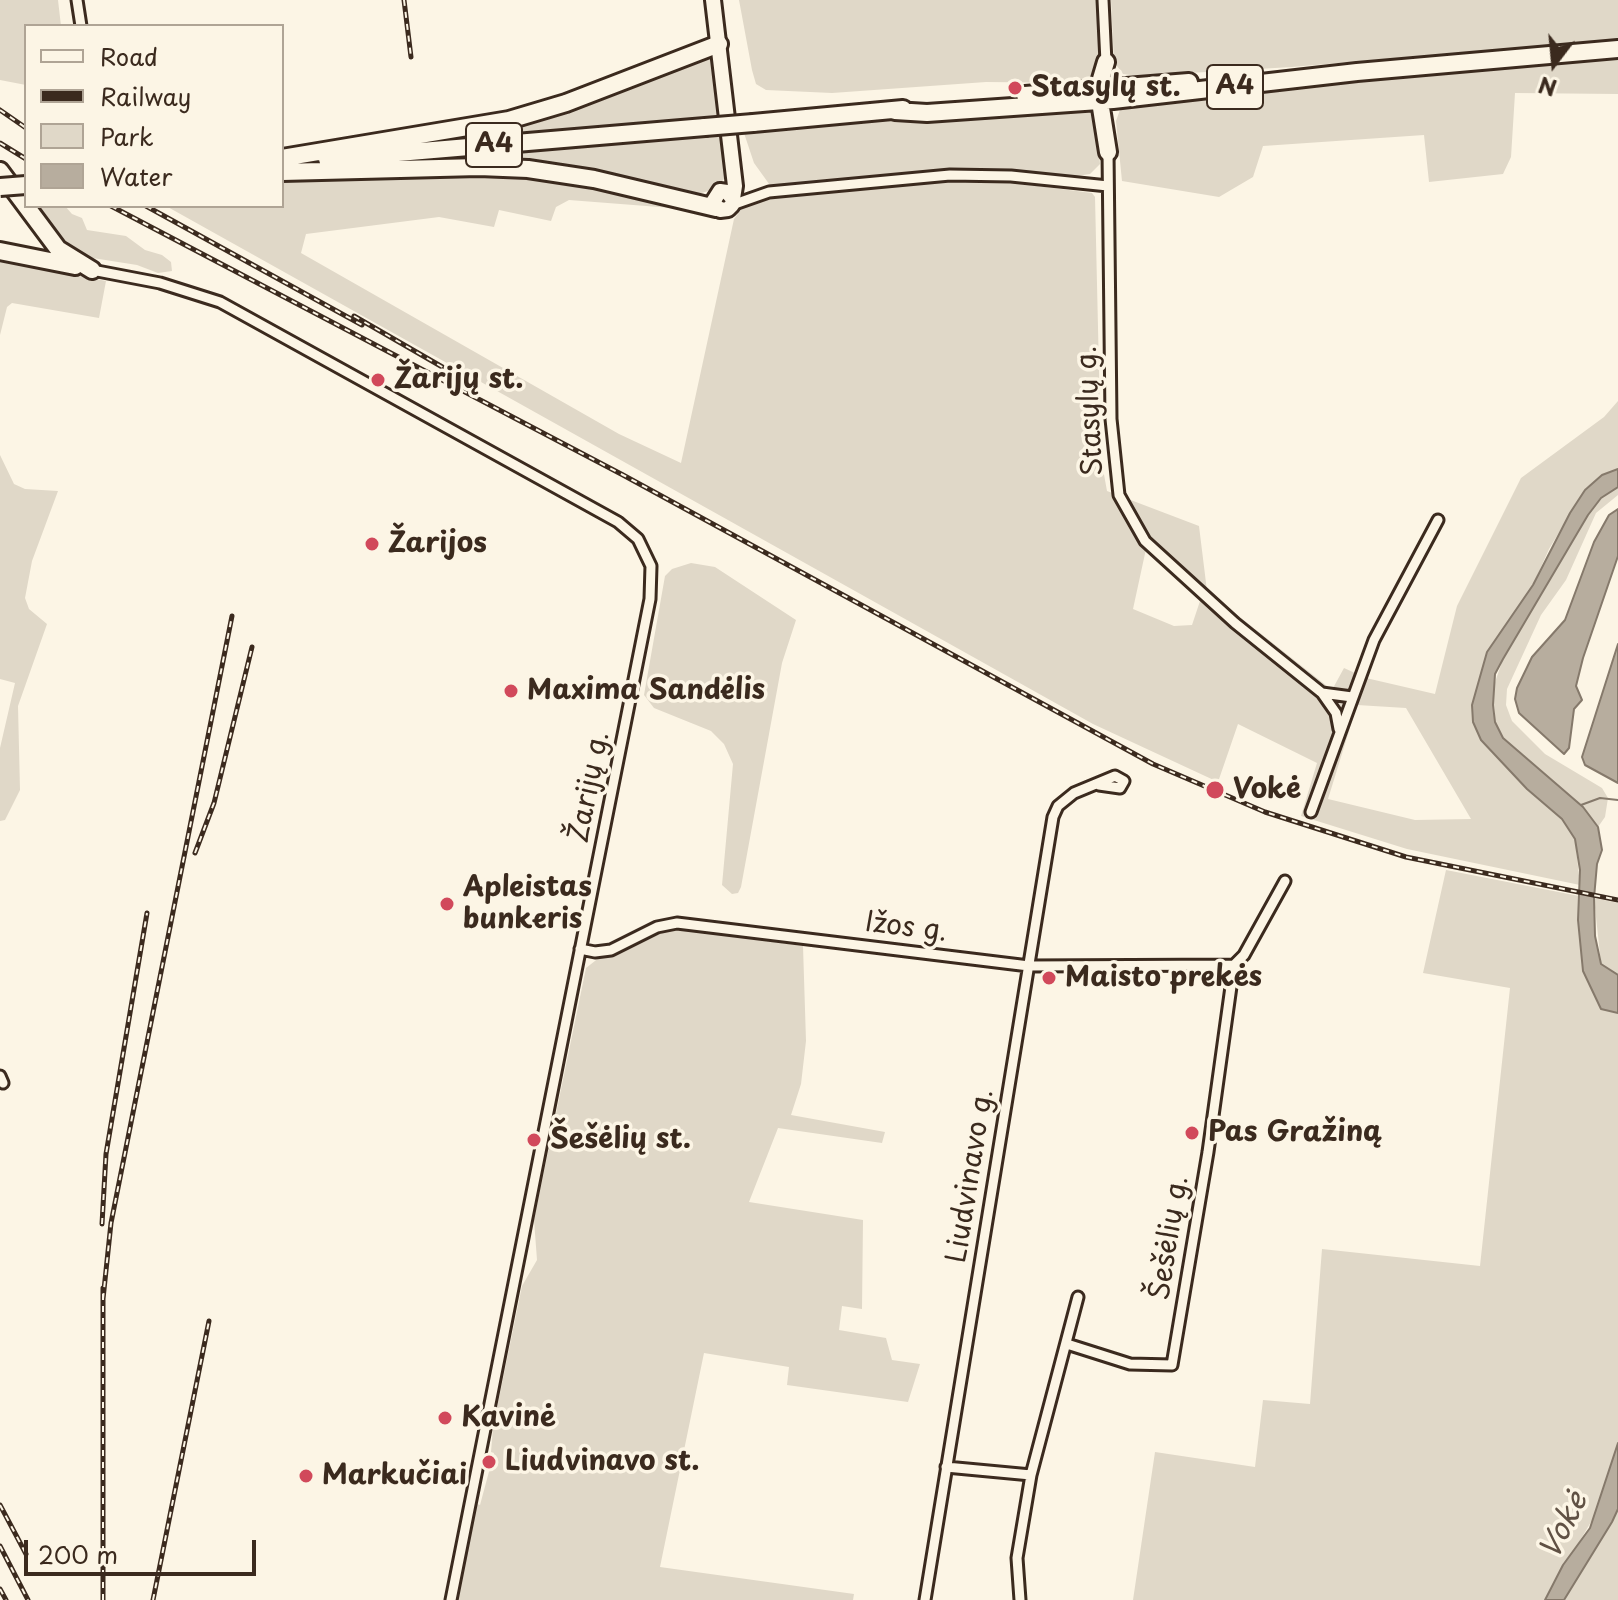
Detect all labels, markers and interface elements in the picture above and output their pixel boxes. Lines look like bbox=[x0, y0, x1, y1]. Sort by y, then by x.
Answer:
legend bbox=[24, 24, 284, 208]
north arrow bbox=[1514, 24, 1594, 104]
text: Road bbox=[100, 38, 158, 74]
road number: A4 bbox=[1207, 65, 1263, 109]
text: N bbox=[1534, 69, 1560, 106]
place label: Stasylų st. bbox=[1031, 71, 1181, 105]
text: Railway bbox=[100, 78, 191, 114]
marker: Stasylų st. bbox=[1006, 79, 1024, 97]
text: Park bbox=[100, 118, 154, 154]
road number: A4 bbox=[466, 123, 522, 167]
text: Water bbox=[100, 158, 172, 194]
street label: Stasylų g. bbox=[1071, 345, 1111, 477]
place label: Žarijų st. bbox=[394, 363, 524, 397]
marker: Žarijų st. bbox=[369, 371, 387, 389]
place label: Žarijos bbox=[388, 527, 487, 561]
marker: Žarijos bbox=[363, 535, 381, 553]
place label: Maxima Sandėlis bbox=[527, 674, 765, 708]
marker: Maxima Sandėlis bbox=[502, 682, 520, 700]
street label: Žarijų g. bbox=[563, 729, 617, 845]
place label: Vokė bbox=[1233, 773, 1301, 807]
marker: Vokė bbox=[1204, 779, 1226, 801]
place label: Apleistas bunkeris bbox=[463, 871, 592, 937]
marker: Apleistas bunkeris bbox=[438, 895, 456, 913]
street label: Ižos g. bbox=[863, 906, 949, 950]
place label: Maisto prekės bbox=[1065, 961, 1262, 995]
marker: Maisto prekės bbox=[1040, 969, 1058, 987]
street label: Liudvinavo g. bbox=[941, 1087, 1001, 1265]
place label: Pas Gražiną bbox=[1208, 1116, 1382, 1150]
place label: Šešėlių st. bbox=[550, 1123, 691, 1157]
marker: Pas Gražiną bbox=[1183, 1124, 1201, 1142]
marker: Šešėlių st. bbox=[525, 1131, 543, 1149]
street label: Šešėlių g. bbox=[1144, 1173, 1196, 1303]
place label: Kavinė bbox=[461, 1401, 556, 1435]
marker: Kavinė bbox=[436, 1409, 454, 1427]
place label: Liudvinavo st. bbox=[505, 1445, 699, 1479]
marker: Liudvinavo st. bbox=[480, 1453, 498, 1471]
place label: Markučiai bbox=[322, 1459, 467, 1493]
marker: Markučiai bbox=[297, 1467, 315, 1485]
water label: Vokė bbox=[1533, 1487, 1597, 1565]
scale bar bbox=[28, 1524, 260, 1574]
text: 200 m bbox=[38, 1536, 118, 1572]

